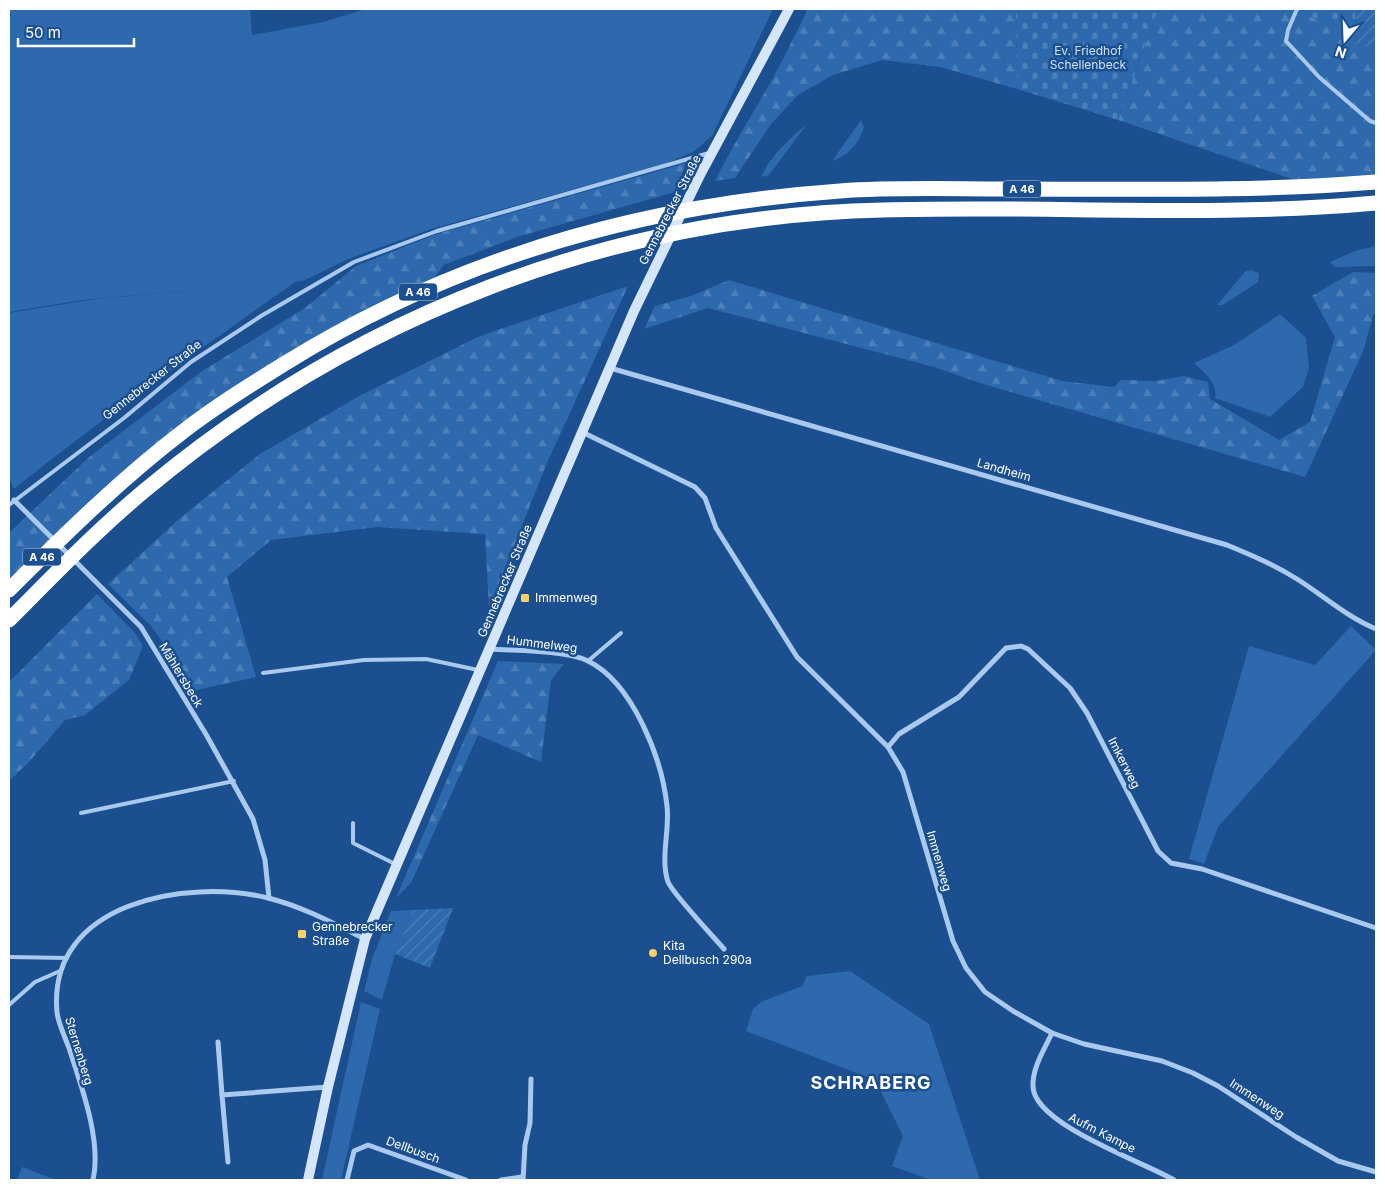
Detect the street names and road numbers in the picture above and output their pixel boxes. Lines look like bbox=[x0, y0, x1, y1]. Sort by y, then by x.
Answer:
street label: Gennebrecker Straße bbox=[635, 152, 704, 267]
road number: A 46 bbox=[1003, 180, 1041, 198]
road number: A 46 bbox=[399, 284, 437, 300]
street label: Gennebrecker Straße bbox=[99, 336, 204, 423]
street label: Landheim bbox=[975, 455, 1033, 484]
street label: Gennebrecker Straße bbox=[474, 522, 535, 639]
road number: A 46 bbox=[23, 548, 61, 566]
street label: Hummelweg bbox=[506, 632, 578, 655]
street label: Mählersbeck bbox=[156, 639, 207, 710]
street label: Imkerweg bbox=[1105, 735, 1144, 791]
street label: Immenweg bbox=[924, 829, 955, 893]
street label: Sternenberg bbox=[62, 1015, 97, 1087]
street label: Immenweg bbox=[1227, 1075, 1287, 1122]
street label: Aufm Kampe bbox=[1066, 1109, 1138, 1156]
street label: Dellbusch bbox=[384, 1133, 442, 1166]

